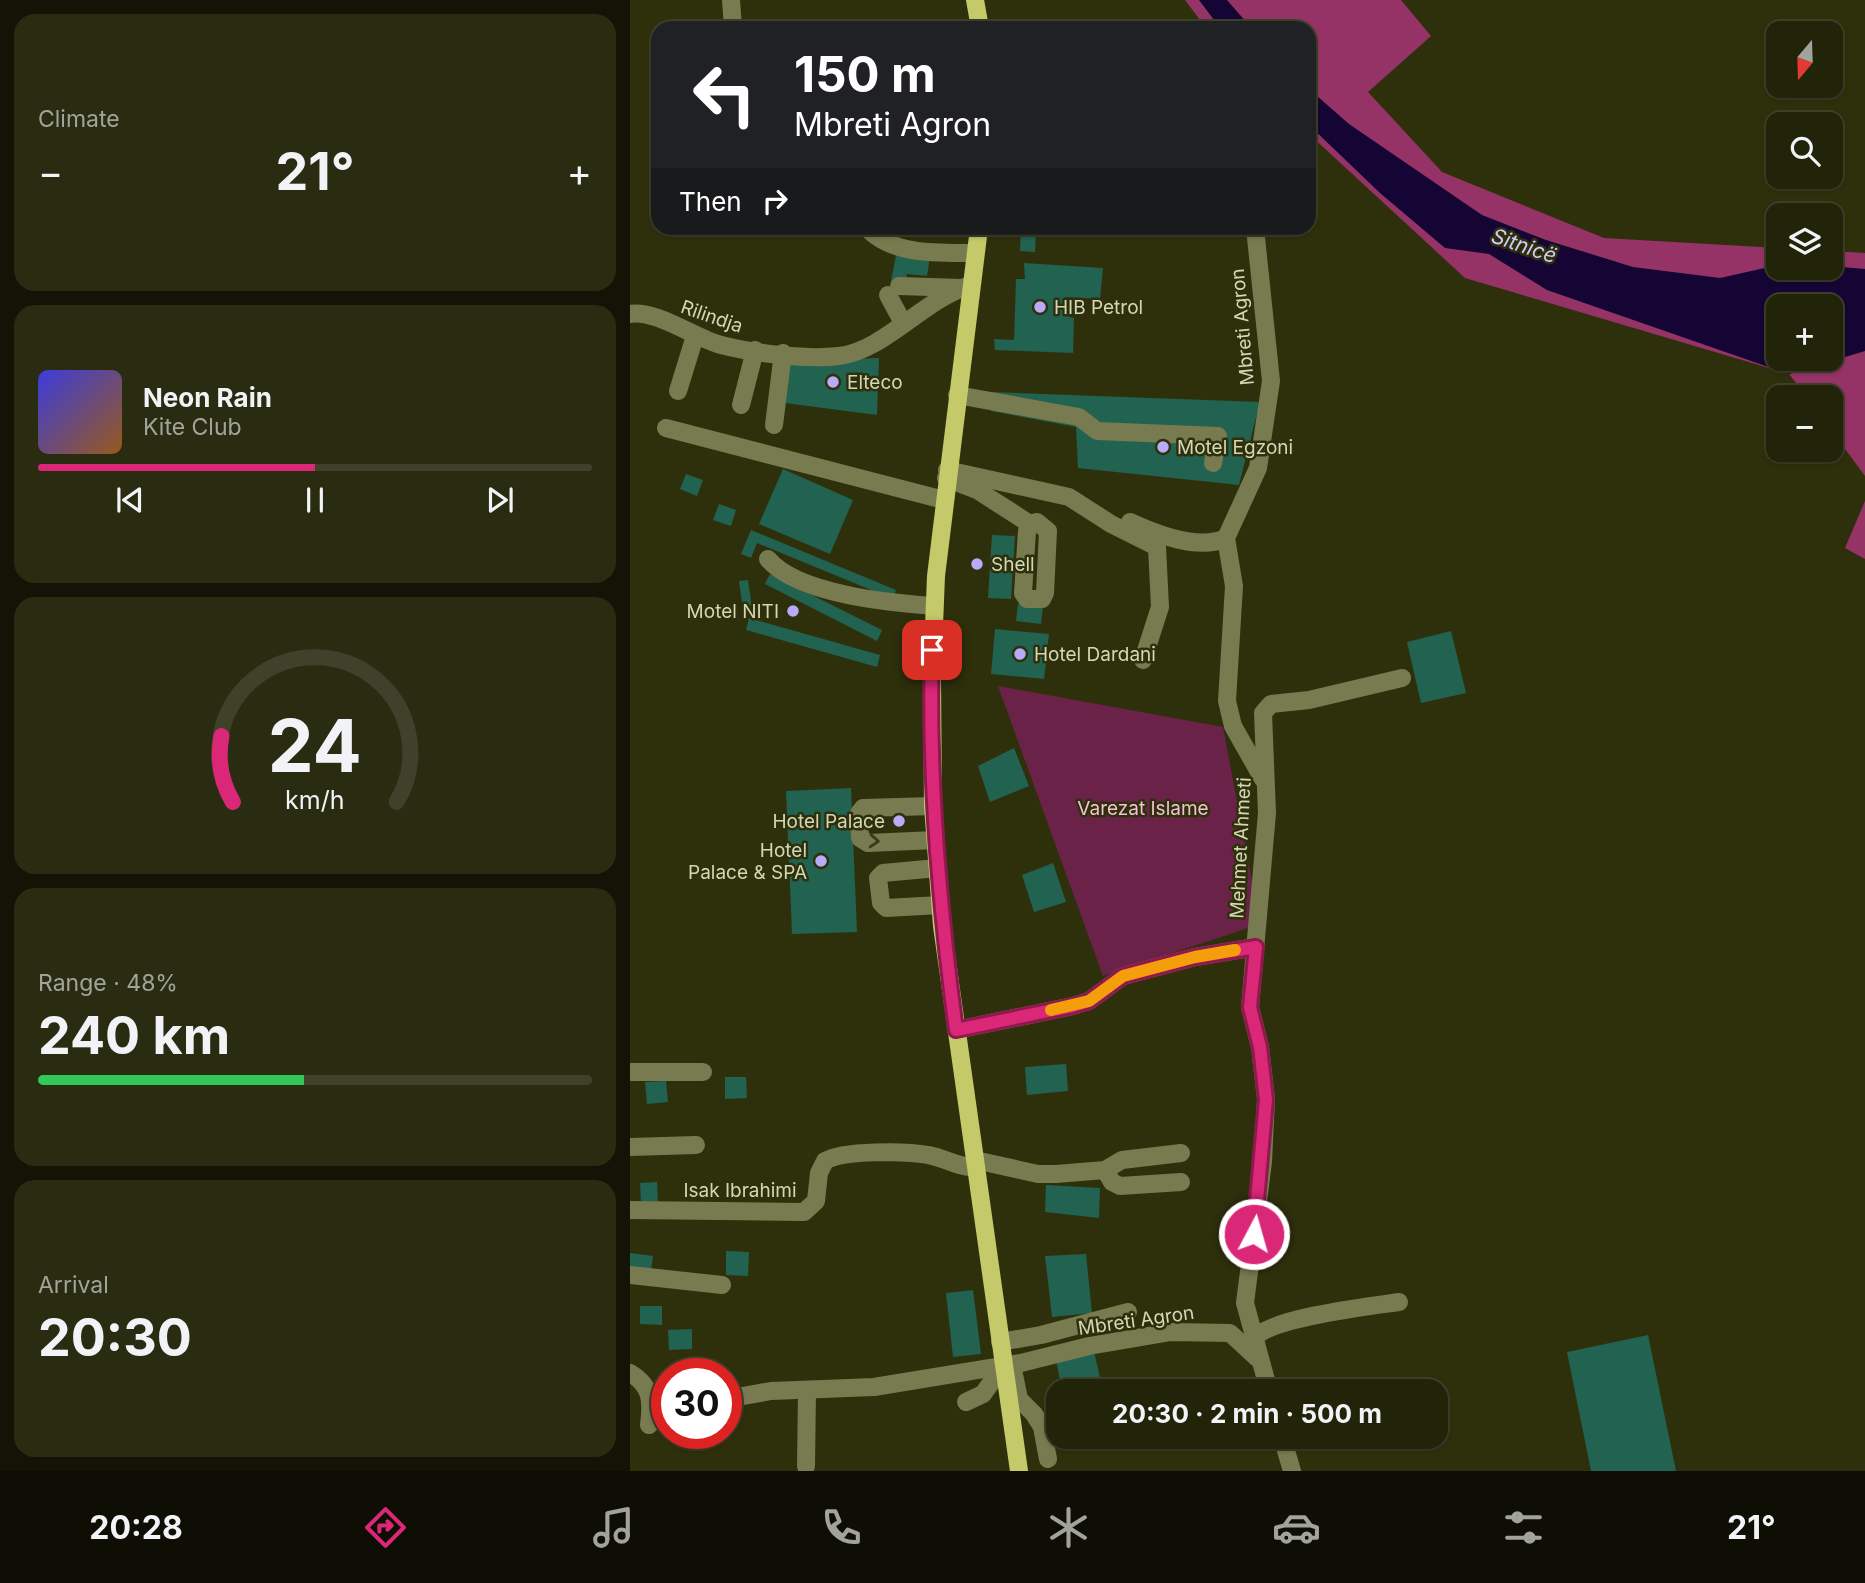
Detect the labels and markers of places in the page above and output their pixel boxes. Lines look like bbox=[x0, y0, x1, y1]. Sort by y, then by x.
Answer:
place label: HIB Petrol bbox=[1054, 296, 1143, 319]
marker: HIB Petrol bbox=[1032, 299, 1048, 315]
place label: Elteco bbox=[847, 371, 903, 394]
marker: Elteco bbox=[825, 374, 841, 390]
place label: Motel Egzoni bbox=[1177, 436, 1293, 459]
marker: Motel Egzoni bbox=[1155, 439, 1171, 455]
place label: Shell bbox=[991, 553, 1035, 576]
marker: Shell bbox=[969, 556, 985, 572]
place label: Motel NITI bbox=[687, 600, 779, 623]
marker: Motel NITI bbox=[785, 603, 801, 619]
pin bbox=[902, 620, 962, 680]
place label: Hotel Dardani bbox=[1034, 643, 1156, 666]
marker: Hotel Dardani bbox=[1012, 646, 1028, 662]
place label: Hotel Palace bbox=[772, 810, 885, 833]
marker: Hotel Palace bbox=[891, 813, 907, 829]
place label: Hotel Palace & SPA bbox=[688, 839, 807, 884]
marker: Hotel Palace & SPA bbox=[813, 853, 829, 869]

